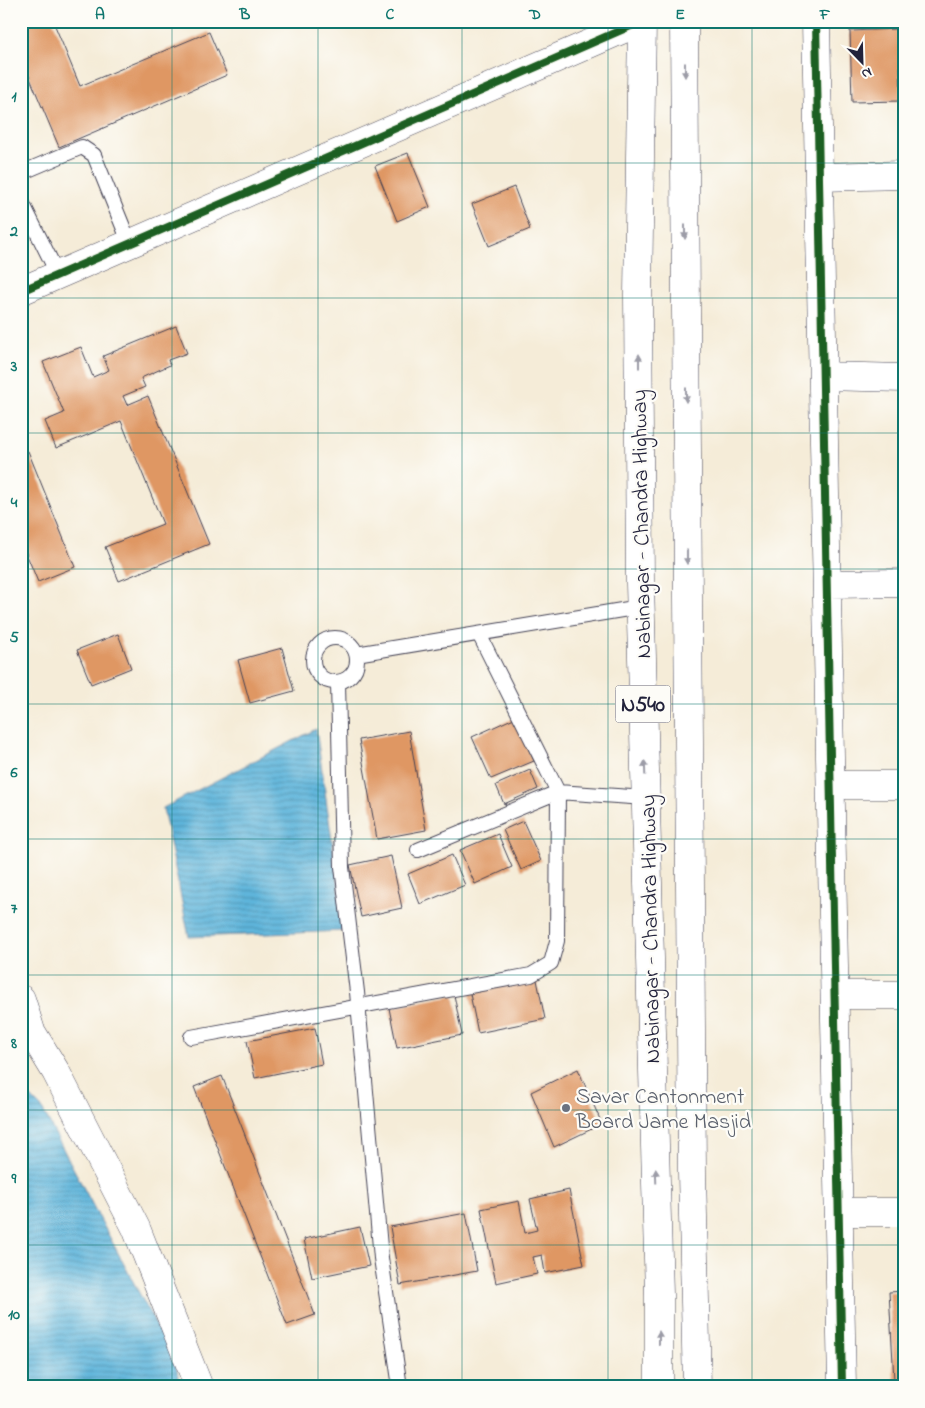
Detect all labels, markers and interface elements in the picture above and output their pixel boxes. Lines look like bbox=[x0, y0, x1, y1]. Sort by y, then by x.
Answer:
text: A bbox=[95, 3, 105, 27]
text: B bbox=[239, 3, 251, 27]
text: C bbox=[386, 3, 395, 27]
text: D bbox=[528, 3, 541, 27]
text: E bbox=[675, 3, 685, 27]
text: F bbox=[819, 3, 831, 27]
north arrow bbox=[838, 38, 888, 88]
text: N bbox=[858, 61, 875, 84]
one-way arrow bbox=[681, 62, 689, 78]
text: 1 bbox=[11, 85, 17, 109]
text: 2 bbox=[9, 220, 18, 244]
one-way arrow bbox=[681, 225, 689, 241]
one-way arrow bbox=[634, 353, 642, 369]
text: 3 bbox=[10, 355, 18, 379]
one-way arrow bbox=[682, 387, 690, 403]
street label: Nabinagar - Chandra Highway bbox=[625, 389, 662, 659]
text: 4 bbox=[10, 491, 18, 515]
one-way arrow bbox=[683, 550, 691, 566]
text: 5 bbox=[9, 626, 19, 650]
road number: N540 bbox=[616, 686, 670, 722]
one-way arrow bbox=[641, 760, 649, 776]
text: 6 bbox=[9, 761, 18, 785]
street label: Nabinagar - Chandra Highway bbox=[634, 794, 671, 1064]
text: 7 bbox=[11, 897, 18, 921]
text: 8 bbox=[10, 1032, 17, 1056]
place label: Savar Cantonment Board Jame Masjid bbox=[575, 1082, 751, 1139]
marker: Savar Cantonment Board Jame Masjid bbox=[560, 1102, 572, 1114]
text: 9 bbox=[11, 1167, 17, 1191]
one-way arrow bbox=[651, 1167, 659, 1183]
text: 10 bbox=[8, 1303, 20, 1327]
one-way arrow bbox=[655, 1330, 663, 1346]

